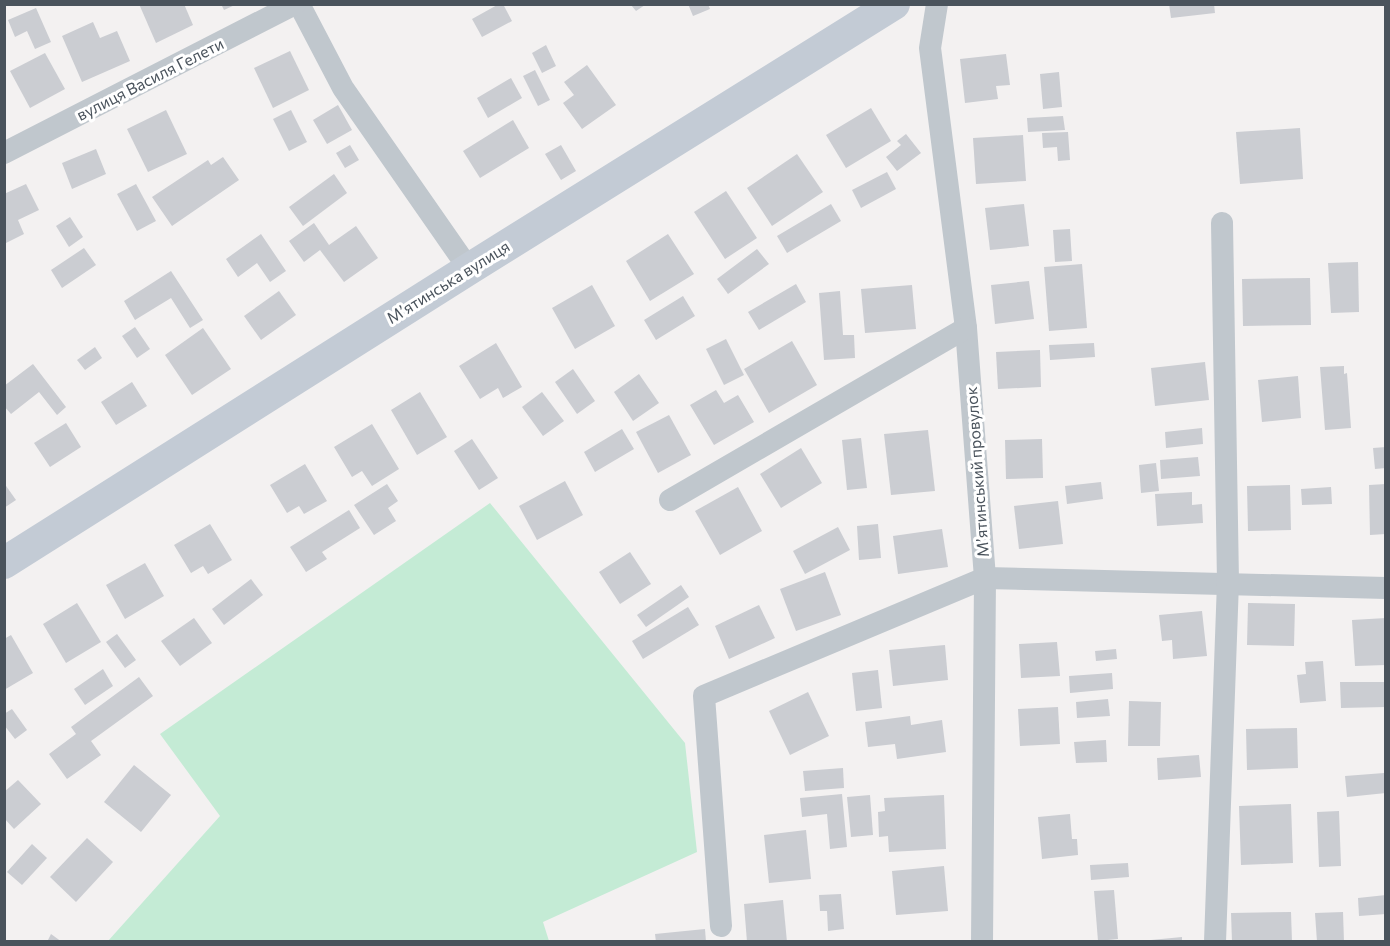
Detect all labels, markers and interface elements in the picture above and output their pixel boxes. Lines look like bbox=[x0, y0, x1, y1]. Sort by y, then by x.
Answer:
street label: вулиця Василя Гелети bbox=[73, 33, 226, 124]
street label: Мʼятинська вулиця bbox=[383, 236, 513, 327]
street label: Мʼятинський провулок bbox=[961, 386, 992, 558]

